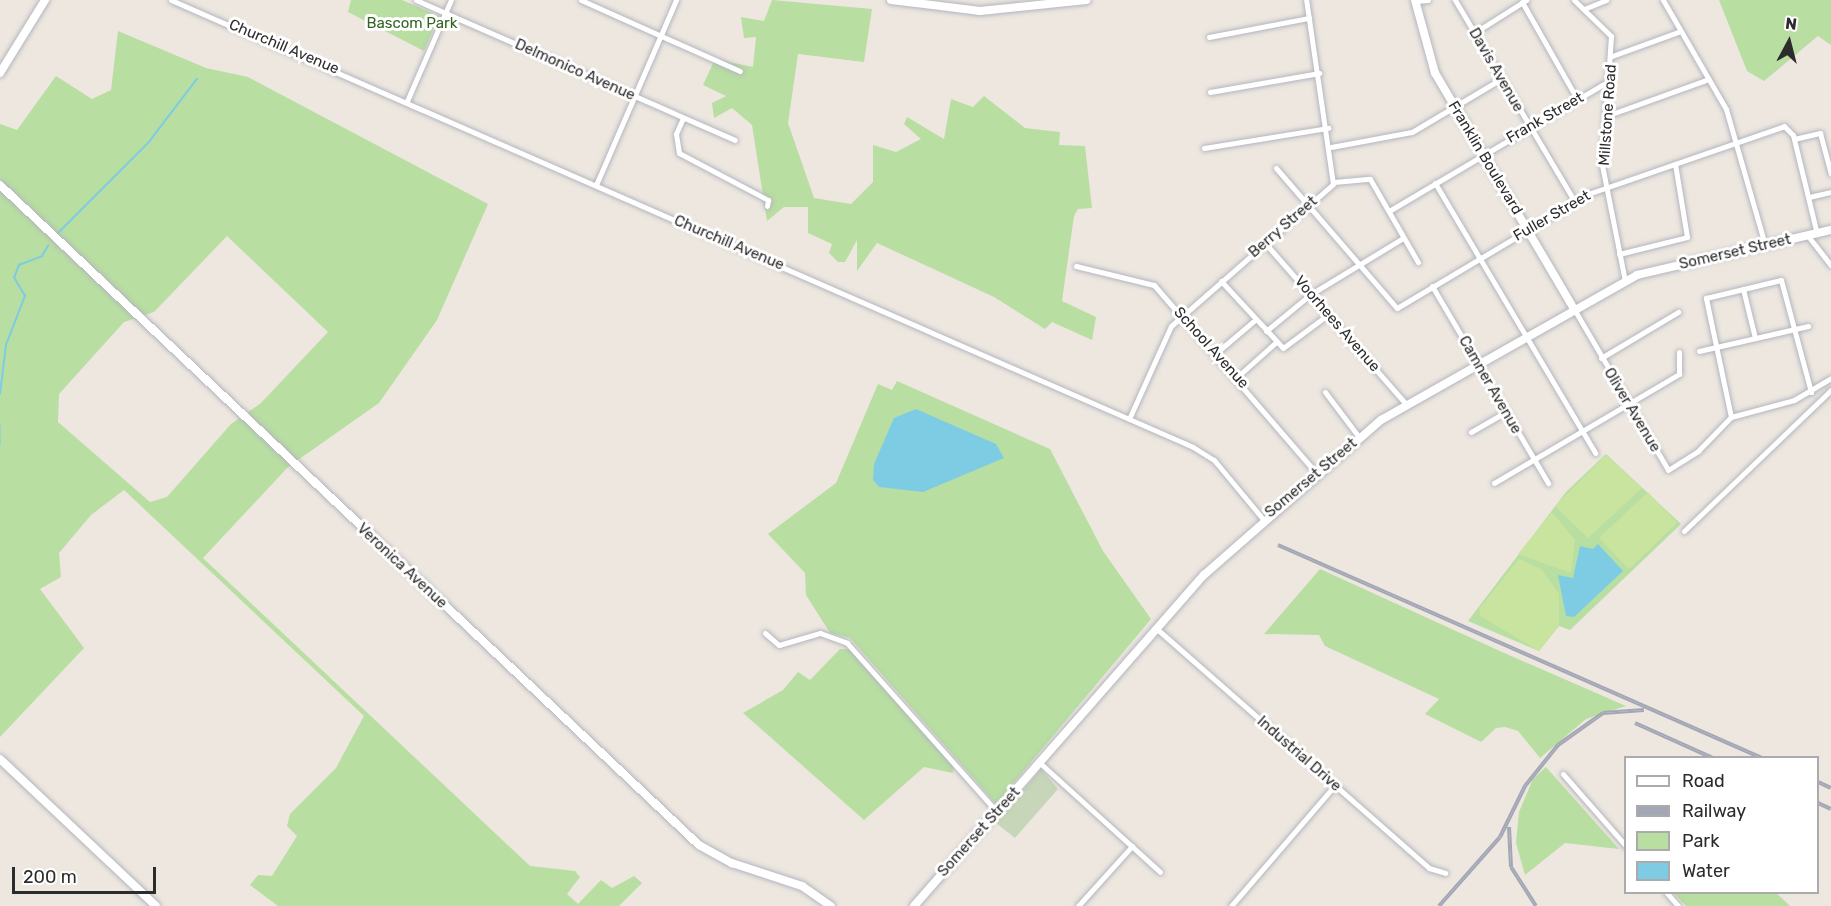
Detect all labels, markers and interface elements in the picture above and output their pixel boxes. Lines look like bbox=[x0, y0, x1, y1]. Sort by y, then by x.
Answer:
north arrow bbox=[1759, 12, 1819, 72]
text: N bbox=[1784, 14, 1798, 34]
park label: Bascom Park bbox=[366, 15, 458, 33]
street label: Churchill Avenue bbox=[226, 16, 342, 78]
street label: Davis Avenue bbox=[1465, 25, 1527, 115]
street label: Delmonico Avenue bbox=[512, 35, 638, 105]
street label: Millstone Road bbox=[1595, 64, 1621, 166]
street label: Frank Street bbox=[1503, 89, 1587, 147]
street label: Franklin Boulevard bbox=[1444, 98, 1526, 218]
street label: Fuller Street bbox=[1510, 187, 1594, 245]
street label: Berry Street bbox=[1245, 192, 1321, 262]
street label: Churchill Avenue bbox=[671, 212, 787, 274]
street label: Somerset Street bbox=[1677, 230, 1793, 274]
street label: Voorhees Avenue bbox=[1290, 272, 1384, 376]
street label: School Avenue bbox=[1170, 303, 1252, 393]
street label: Camner Avenue bbox=[1454, 332, 1526, 438]
street label: Oliver Avenue bbox=[1600, 364, 1664, 456]
street label: Somerset Street bbox=[1261, 434, 1361, 522]
street label: Veronica Avenue bbox=[353, 519, 451, 613]
street label: Industrial Drive bbox=[1253, 713, 1345, 795]
legend bbox=[1624, 756, 1819, 894]
text: Road bbox=[1682, 770, 1725, 792]
street label: Somerset Street bbox=[934, 784, 1024, 880]
text: Railway bbox=[1682, 800, 1746, 822]
text: Park bbox=[1682, 830, 1719, 852]
scale bar bbox=[15, 855, 159, 893]
text: Water bbox=[1682, 860, 1730, 882]
text: 200 m bbox=[23, 866, 77, 888]

